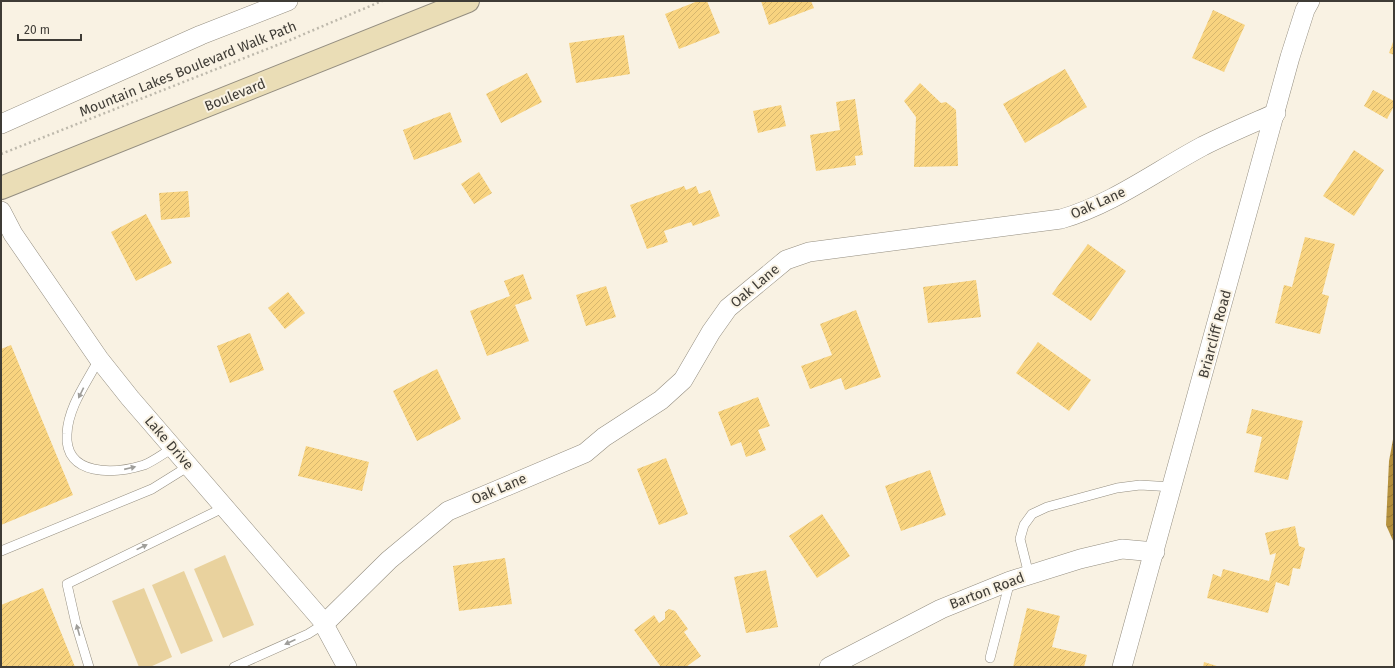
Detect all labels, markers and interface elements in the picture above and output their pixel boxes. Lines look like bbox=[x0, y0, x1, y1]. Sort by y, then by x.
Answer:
scale bar bbox=[18, 16, 81, 42]
street label: Mountain Lakes Boulevard Walk Path bbox=[77, 18, 299, 120]
text: 20 m bbox=[24, 23, 50, 37]
street label: Boulevard bbox=[202, 75, 268, 115]
street label: Oak Lane bbox=[1068, 183, 1128, 223]
street label: Oak Lane bbox=[727, 261, 783, 311]
street label: Briarcliff Road bbox=[1195, 288, 1235, 380]
one-way arrow bbox=[77, 388, 84, 399]
street label: Lake Drive bbox=[141, 413, 197, 473]
one-way arrow bbox=[124, 464, 137, 470]
street label: Oak Lane bbox=[469, 470, 529, 508]
one-way arrow bbox=[136, 544, 147, 550]
street label: Barton Road bbox=[947, 569, 1027, 613]
one-way arrow bbox=[75, 623, 81, 635]
one-way arrow bbox=[284, 639, 295, 645]

